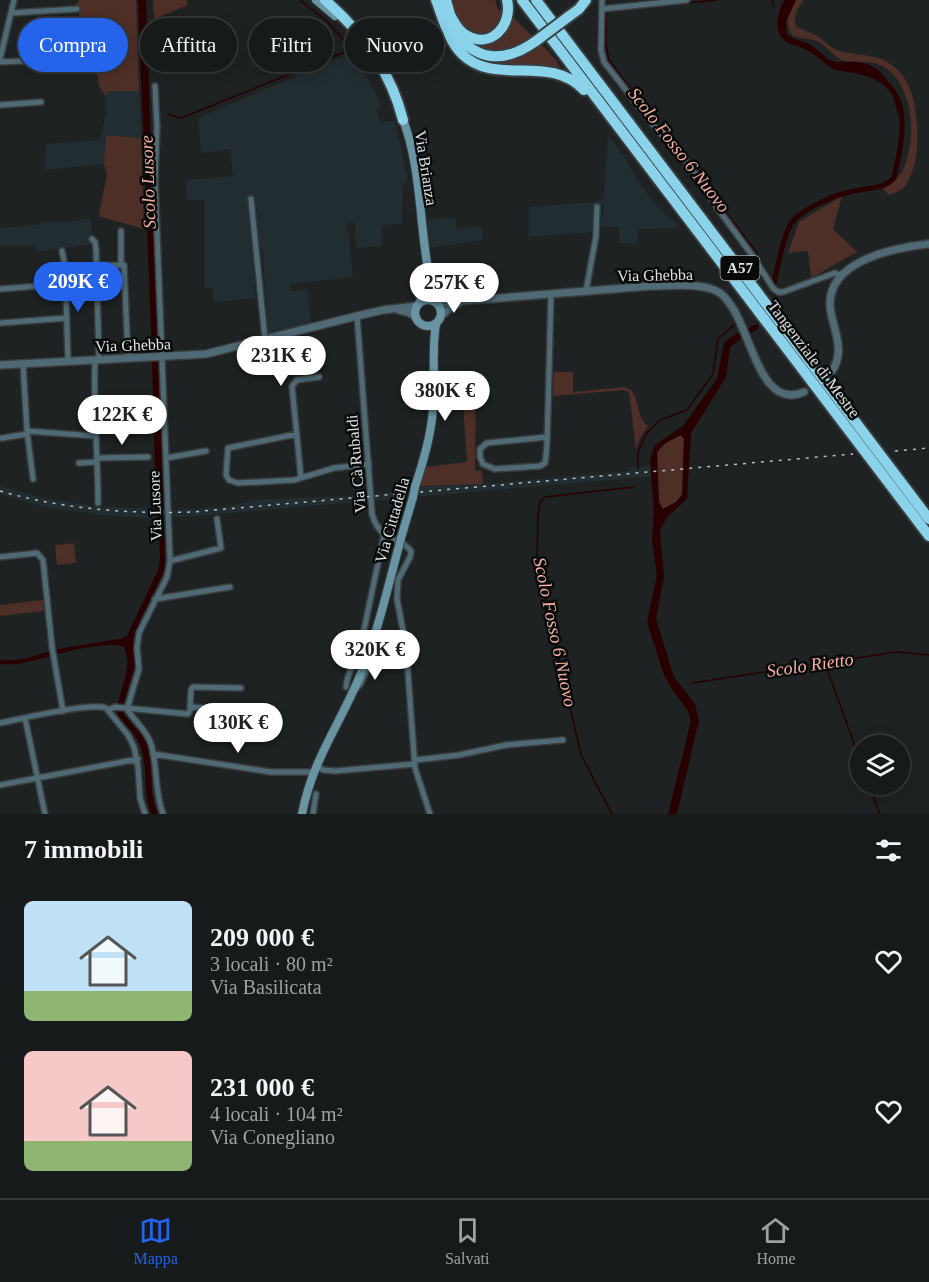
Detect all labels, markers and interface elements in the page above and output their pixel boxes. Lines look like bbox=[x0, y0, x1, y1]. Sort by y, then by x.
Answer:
chip: Compra bbox=[18, 18, 128, 72]
chip: Affitta bbox=[140, 18, 237, 72]
chip: Filtri bbox=[249, 18, 333, 72]
chip: Nuovo bbox=[345, 18, 444, 72]
water label: Scolo Fosso 6 Nuovo bbox=[624, 84, 734, 216]
street label: Via Brianza bbox=[412, 129, 440, 207]
water label: Scolo Lusore bbox=[136, 135, 160, 229]
road number: A57 bbox=[720, 256, 760, 280]
pin: 209K € bbox=[29, 262, 127, 313]
pin: 257K € bbox=[405, 263, 503, 314]
street label: Via Ghebba bbox=[617, 266, 693, 284]
text: 209K € bbox=[48, 270, 108, 292]
text: 257K € bbox=[424, 271, 484, 293]
street label: Tangenziale di Mestre bbox=[764, 297, 863, 421]
street label: Via Ghebba bbox=[95, 335, 171, 355]
pin: 231K € bbox=[232, 336, 330, 387]
text: 231K € bbox=[251, 344, 311, 366]
pin: 380K € bbox=[396, 371, 494, 422]
text: 380K € bbox=[415, 379, 475, 401]
pin: 122K € bbox=[73, 395, 171, 446]
text: 122K € bbox=[92, 403, 152, 425]
street label: Via Cà Rubaldi bbox=[343, 414, 369, 514]
street label: Via Lusore bbox=[145, 470, 165, 542]
street label: Via Cittadella bbox=[372, 475, 412, 565]
water label: Scolo Fosso 6 Nuovo bbox=[529, 555, 581, 709]
pin: 320K € bbox=[326, 630, 424, 681]
text: 320K € bbox=[345, 638, 405, 660]
water label: Scolo Rietto bbox=[765, 649, 855, 681]
pin: 130K € bbox=[189, 703, 287, 754]
text: 130K € bbox=[208, 711, 268, 733]
map controls bbox=[850, 735, 910, 795]
button: layers bbox=[850, 735, 910, 795]
icon: filters bbox=[872, 834, 905, 867]
text: 7 immobili bbox=[24, 835, 143, 864]
text: 209 000 € bbox=[210, 923, 314, 952]
icon: home bbox=[72, 925, 144, 997]
icon: heart bbox=[872, 945, 905, 978]
text: 3 locali · 80 m² bbox=[210, 953, 333, 975]
text: Via Basilicata bbox=[210, 976, 322, 998]
text: 231 000 € bbox=[210, 1073, 314, 1102]
icon: home bbox=[72, 1075, 144, 1147]
icon: heart bbox=[872, 1095, 905, 1128]
text: 4 locali · 104 m² bbox=[210, 1103, 343, 1125]
text: Via Conegliano bbox=[210, 1126, 335, 1148]
tab: Mappa bbox=[134, 1214, 178, 1268]
tab: Salvati bbox=[445, 1214, 489, 1268]
tab: Home bbox=[756, 1214, 795, 1268]

